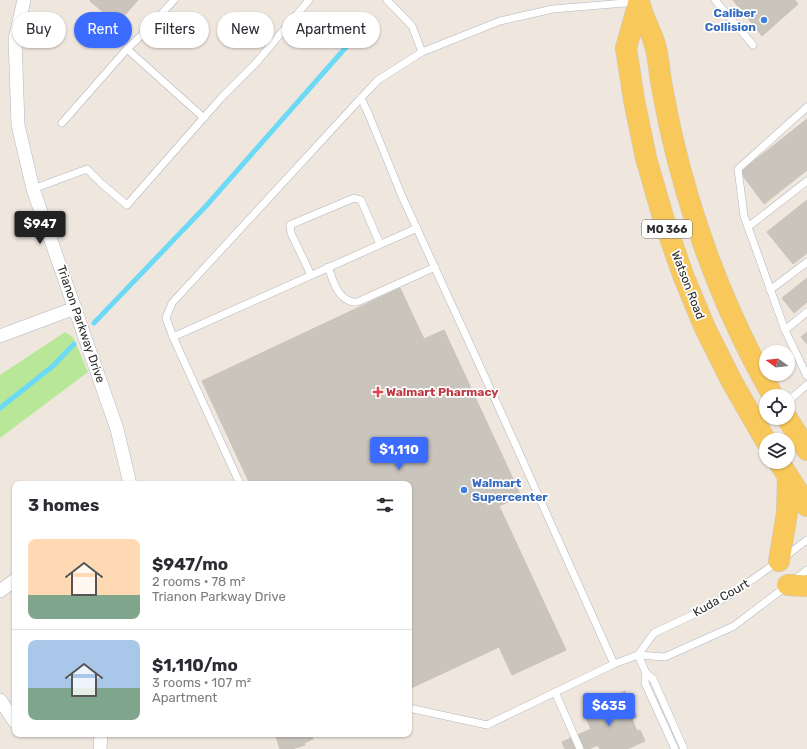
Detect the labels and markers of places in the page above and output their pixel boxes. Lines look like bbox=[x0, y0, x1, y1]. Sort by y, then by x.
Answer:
place label: Caliber Collision bbox=[705, 6, 757, 34]
marker: Caliber Collision bbox=[759, 15, 769, 25]
pin: $947 bbox=[16, 211, 64, 245]
place label: Walmart Pharmacy bbox=[386, 385, 498, 399]
marker: Walmart Pharmacy bbox=[373, 387, 383, 397]
pin: $1,110 bbox=[366, 437, 432, 471]
place label: Walmart Supercenter bbox=[472, 476, 548, 504]
marker: Walmart Supercenter bbox=[459, 485, 469, 495]
pin: $635 bbox=[585, 693, 633, 727]

